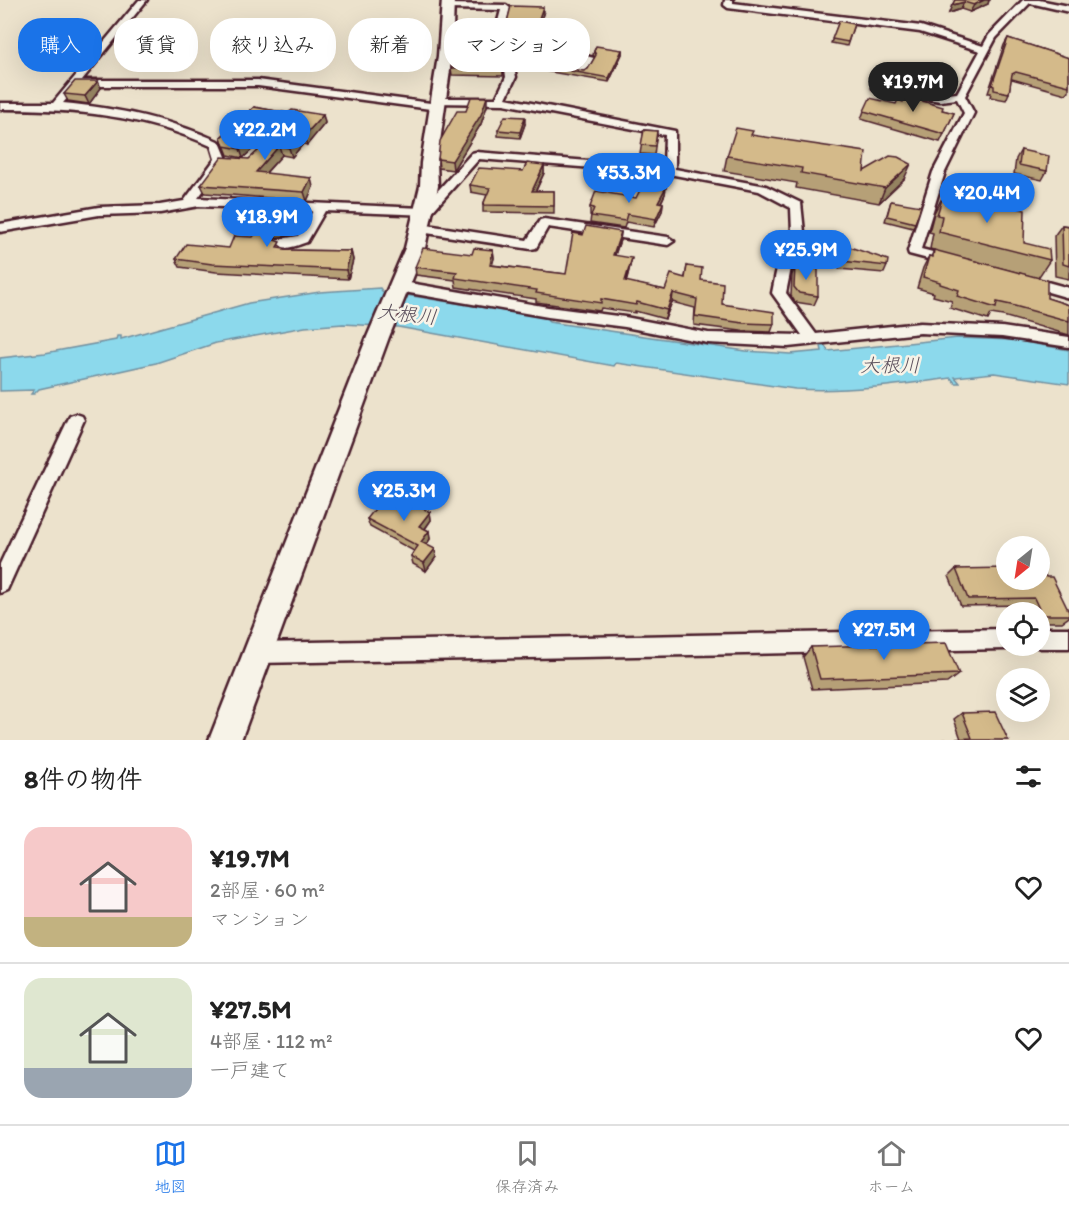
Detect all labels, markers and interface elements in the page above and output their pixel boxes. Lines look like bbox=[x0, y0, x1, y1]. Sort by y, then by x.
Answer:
chip: 購入 bbox=[18, 18, 102, 72]
chip: 賃貸 bbox=[114, 18, 198, 72]
chip: 絞り込み bbox=[210, 18, 336, 72]
chip: 新着 bbox=[348, 18, 432, 72]
chip: マンション bbox=[444, 18, 590, 72]
pin: ¥19.7M bbox=[864, 62, 962, 113]
text: ¥19.7M bbox=[882, 69, 944, 93]
pin: ¥22.2M bbox=[216, 110, 314, 161]
text: ¥22.2M bbox=[233, 117, 297, 141]
pin: ¥53.3M bbox=[580, 153, 678, 204]
text: ¥53.3M bbox=[597, 160, 661, 184]
pin: ¥20.4M bbox=[938, 173, 1036, 224]
text: ¥20.4M bbox=[954, 180, 1020, 204]
pin: ¥18.9M bbox=[218, 197, 316, 248]
text: ¥18.9M bbox=[236, 204, 298, 228]
pin: ¥25.9M bbox=[757, 230, 855, 281]
text: ¥25.9M bbox=[774, 237, 838, 261]
water label: 大根川 bbox=[376, 299, 438, 329]
water label: 大根川 bbox=[860, 353, 920, 377]
pin: ¥25.3M bbox=[355, 471, 453, 522]
text: ¥25.3M bbox=[372, 478, 436, 502]
north arrow bbox=[996, 536, 1050, 590]
map controls bbox=[996, 536, 1050, 722]
button: locate bbox=[996, 602, 1050, 656]
pin: ¥27.5M bbox=[835, 610, 933, 661]
text: ¥27.5M bbox=[853, 617, 915, 641]
button: layers bbox=[996, 668, 1050, 722]
icon: filters bbox=[1012, 760, 1045, 793]
text: 8件の物件 bbox=[24, 763, 142, 795]
text: ¥19.7M bbox=[210, 842, 290, 874]
icon: home bbox=[72, 851, 144, 923]
icon: heart bbox=[1012, 871, 1045, 904]
text: 2部屋 · 60 m² bbox=[210, 878, 325, 902]
text: マンション bbox=[210, 907, 309, 931]
text: ¥27.5M bbox=[210, 993, 292, 1025]
icon: home bbox=[72, 1002, 144, 1074]
icon: heart bbox=[1012, 1022, 1045, 1055]
text: 4部屋 · 112 m² bbox=[210, 1029, 332, 1053]
text: 一戸建て bbox=[210, 1058, 290, 1082]
tab: 地図 bbox=[154, 1137, 187, 1197]
tab: 保存済み bbox=[495, 1137, 559, 1197]
tab: ホーム bbox=[868, 1137, 915, 1197]

